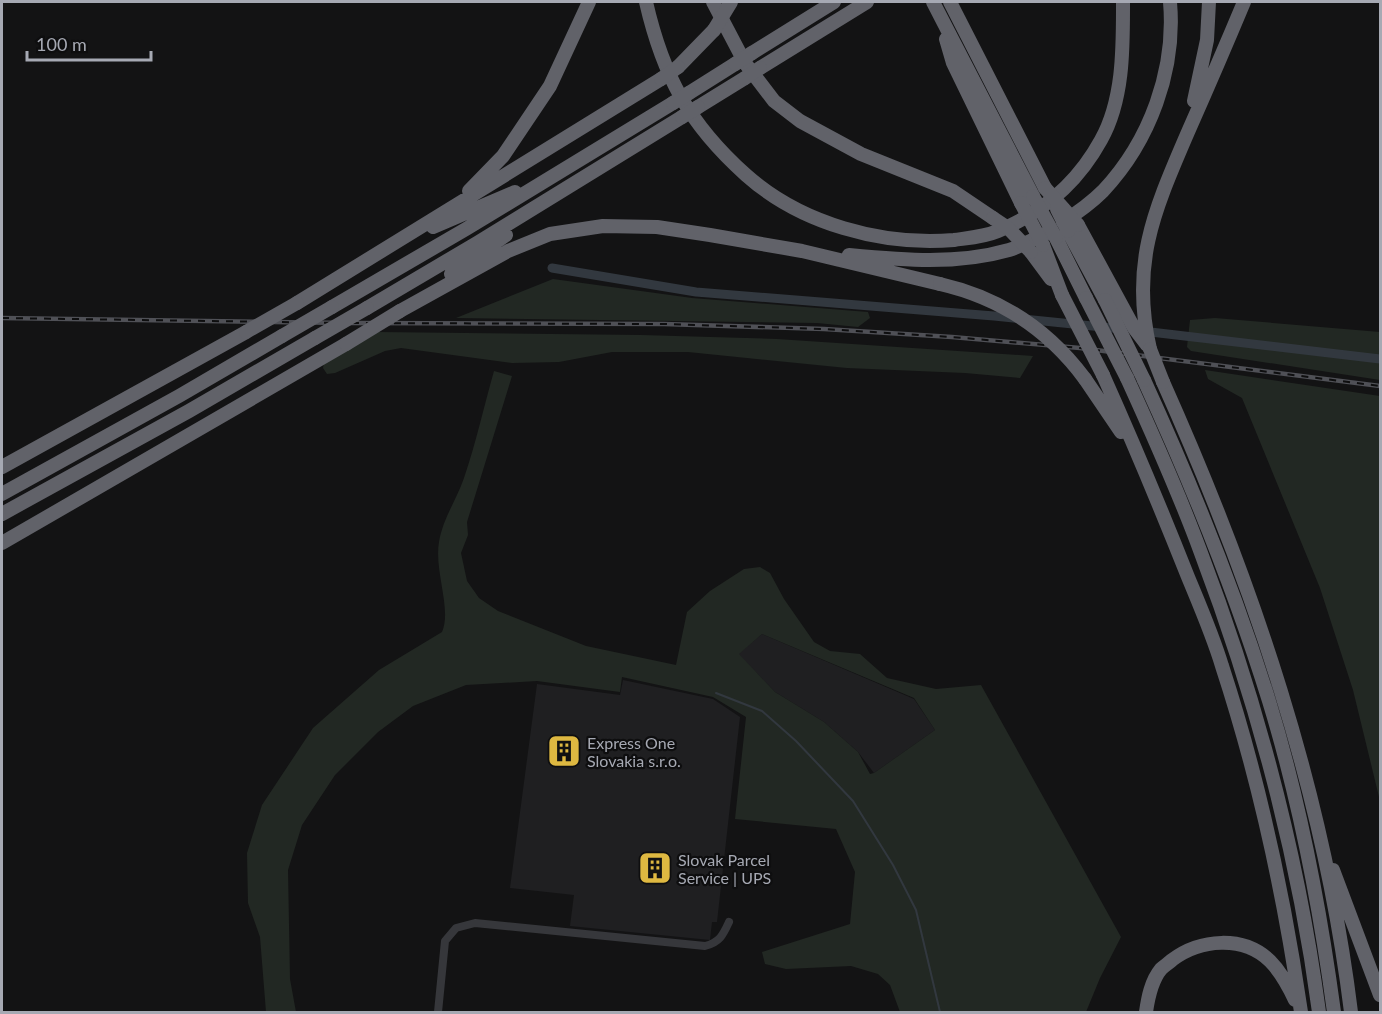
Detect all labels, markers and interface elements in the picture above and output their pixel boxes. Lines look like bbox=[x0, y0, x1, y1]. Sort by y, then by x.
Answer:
scale bar bbox=[27, 24, 152, 62]
text: 100 m bbox=[36, 33, 87, 55]
building icon: Express One Slovakia s.r.o. bbox=[546, 733, 582, 769]
place label: Express One Slovakia s.r.o. bbox=[587, 733, 681, 770]
building icon: Slovak Parcel Service | UPS bbox=[637, 850, 673, 886]
place label: Slovak Parcel Service | UPS bbox=[678, 850, 771, 887]

